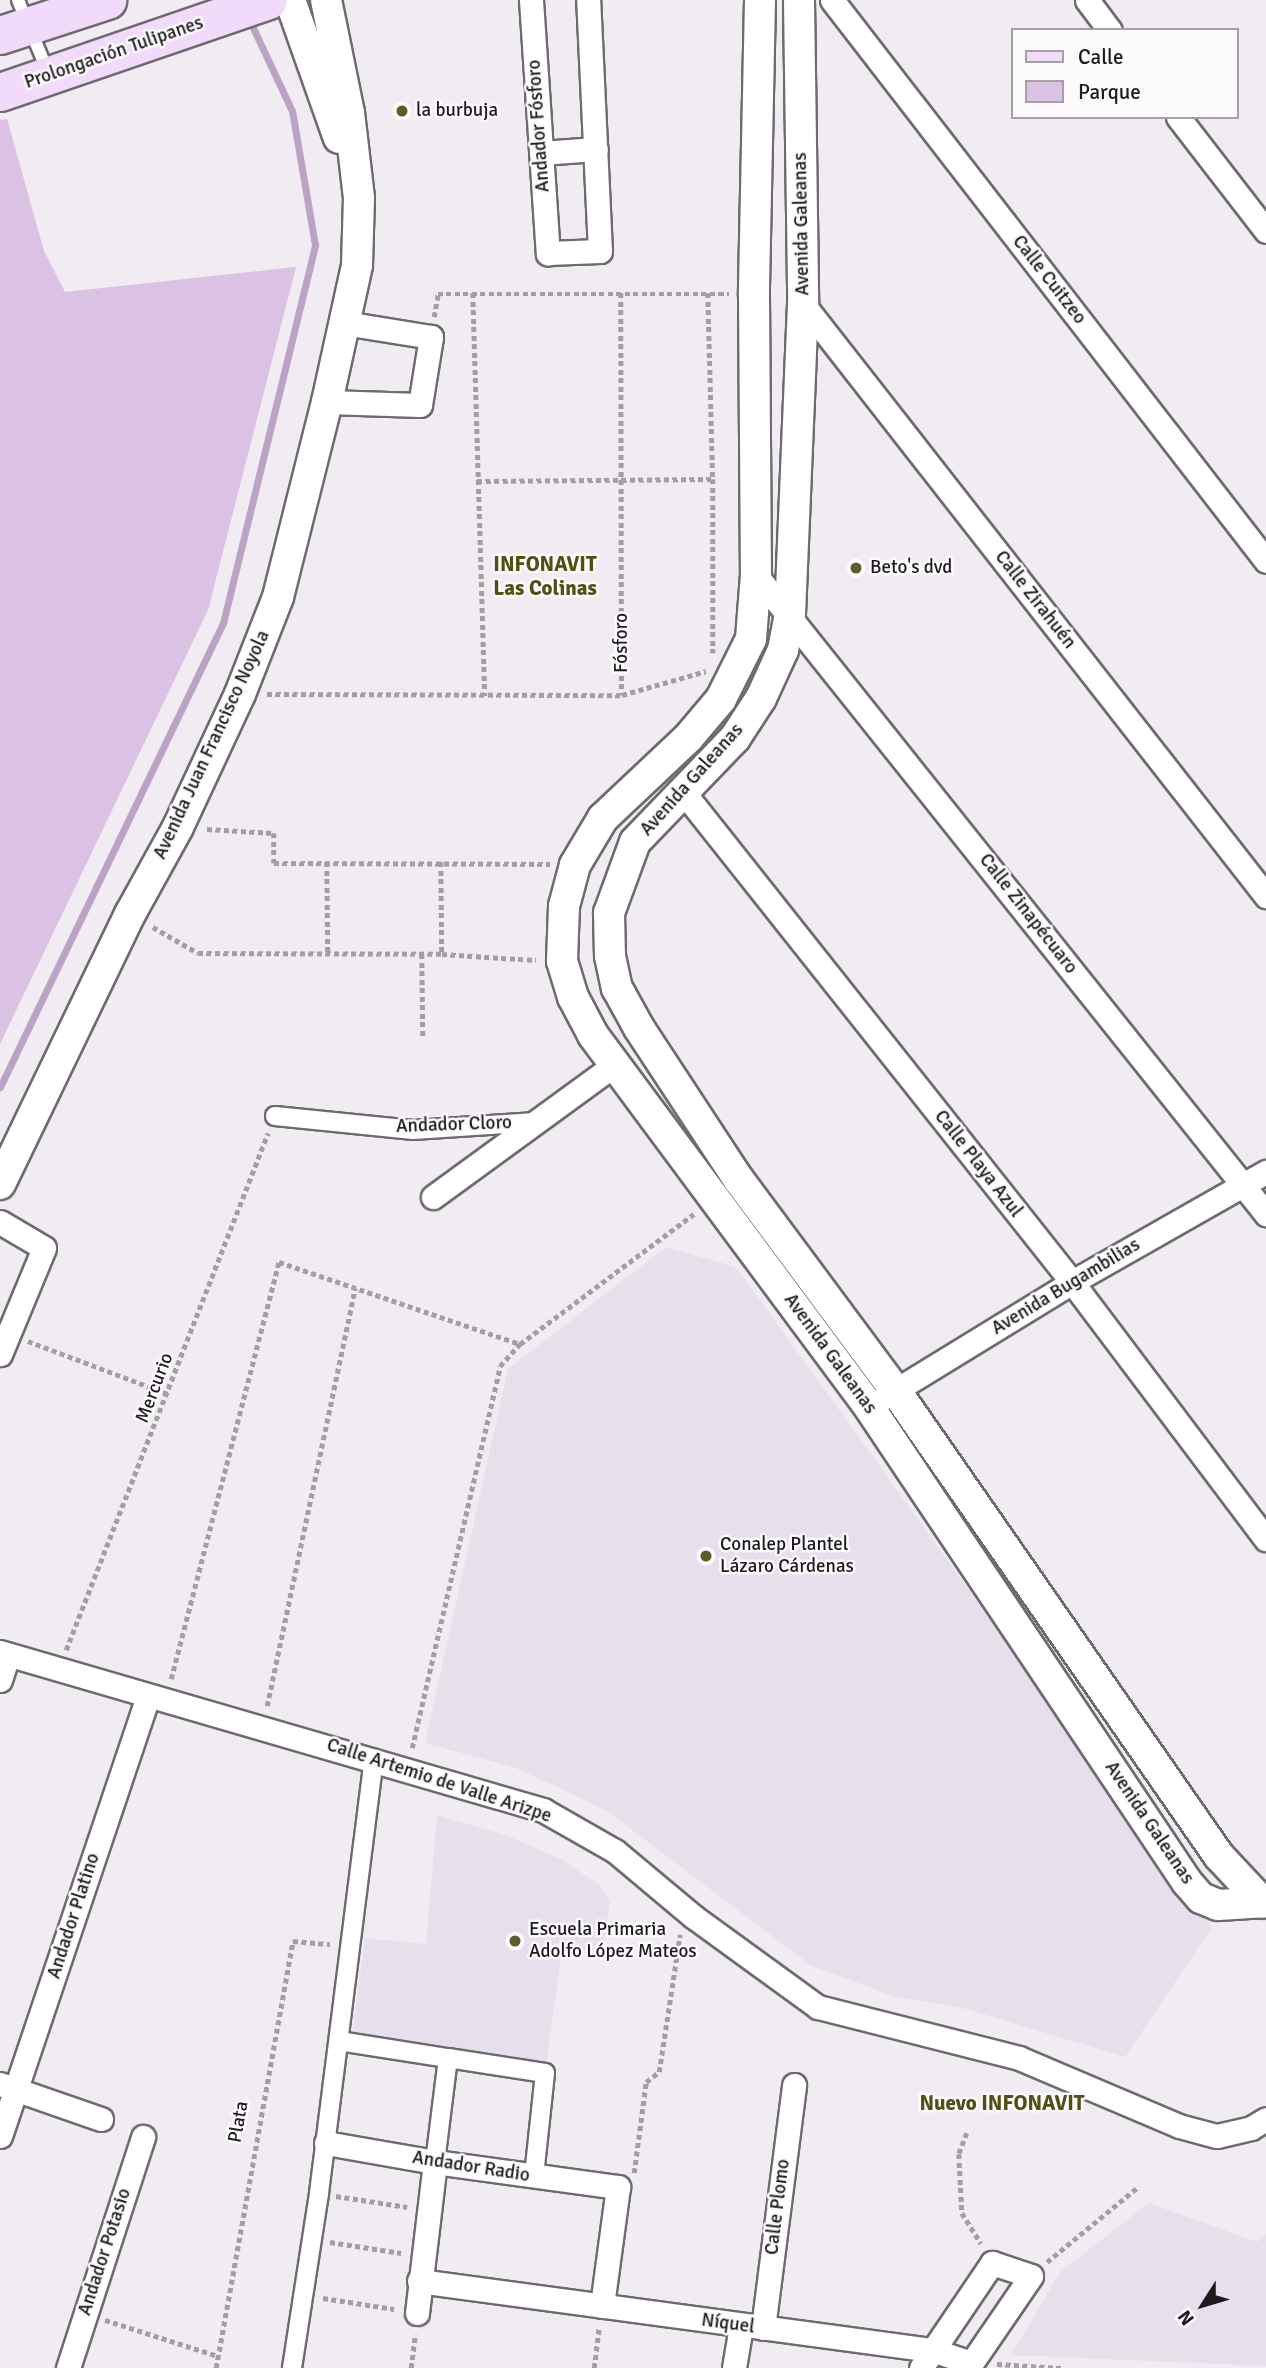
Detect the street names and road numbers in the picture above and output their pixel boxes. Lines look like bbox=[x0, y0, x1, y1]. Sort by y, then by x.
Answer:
street label: Prolongación Tulipanes bbox=[22, 12, 206, 94]
street label: Andador Fósforo bbox=[523, 59, 555, 193]
street label: Avenida Galeanas bbox=[789, 152, 815, 296]
street label: Calle Cuitzeo bbox=[1007, 231, 1091, 329]
street label: Calle Zirahuén bbox=[990, 546, 1080, 654]
street label: Fósforo bbox=[611, 613, 633, 673]
street label: Avenida Juan Francisco Noyola bbox=[149, 627, 275, 863]
street label: Avenida Galeanas bbox=[636, 719, 748, 841]
street label: Calle Zinapécuaro bbox=[974, 849, 1082, 979]
street label: Calle Playa Azul bbox=[929, 1106, 1027, 1222]
street label: Andador Cloro bbox=[396, 1112, 512, 1138]
street label: Avenida Bugambilias bbox=[988, 1234, 1144, 1340]
street label: Avenida Galeanas bbox=[779, 1289, 881, 1419]
street label: Mercurio bbox=[131, 1350, 179, 1426]
street label: Calle Artemio de Valle Arizpe bbox=[324, 1734, 554, 1828]
street label: Avenida Galeanas bbox=[1099, 1757, 1199, 1889]
street label: Andador Platino bbox=[43, 1850, 105, 1982]
street label: Plata bbox=[224, 2099, 254, 2145]
street label: Andador Radio bbox=[411, 2146, 531, 2188]
street label: Calle Plomo bbox=[761, 2158, 795, 2256]
street label: Andador Potasio bbox=[74, 2186, 136, 2318]
street label: Níquel bbox=[700, 2309, 756, 2339]

